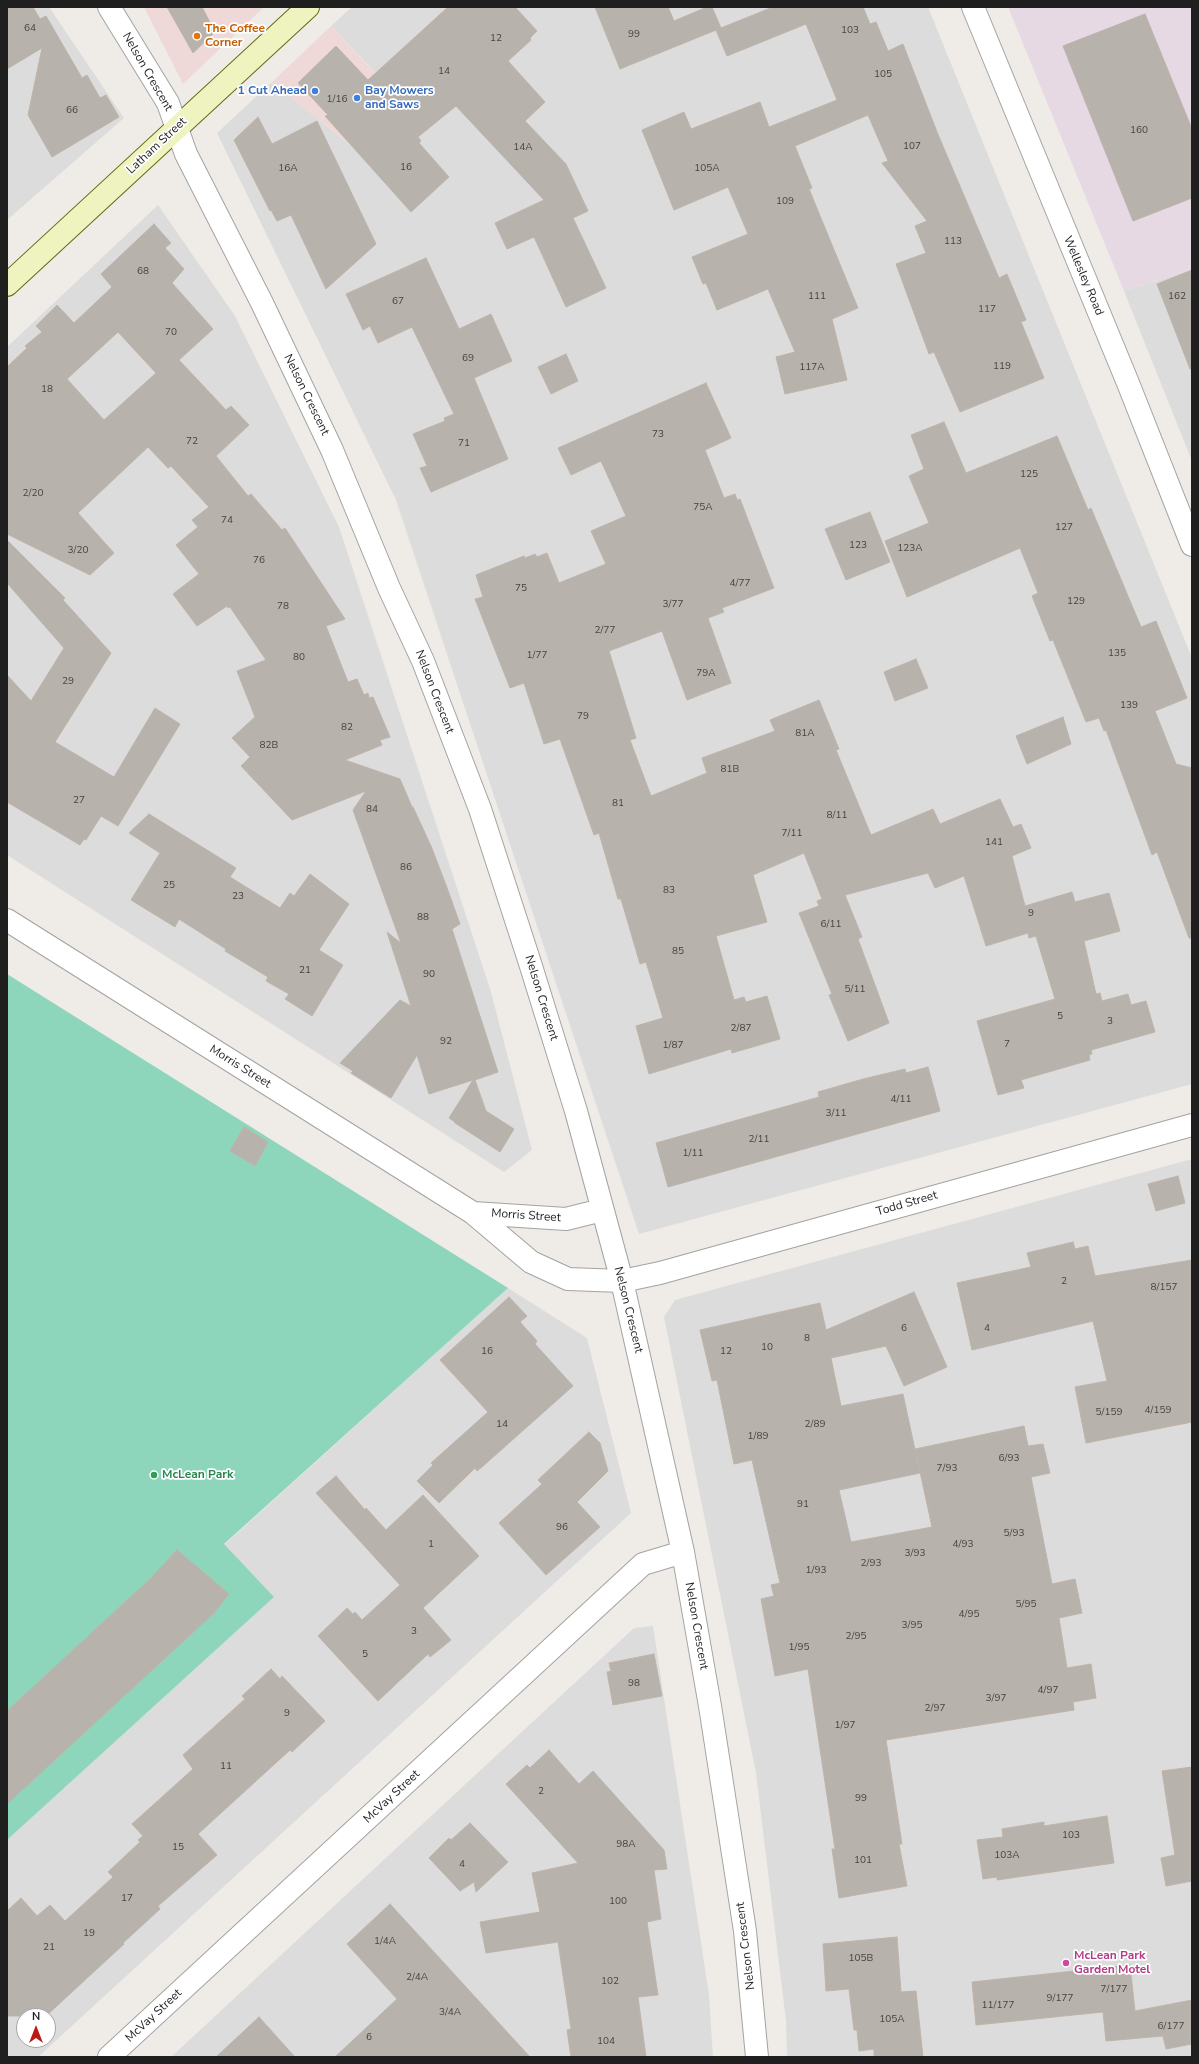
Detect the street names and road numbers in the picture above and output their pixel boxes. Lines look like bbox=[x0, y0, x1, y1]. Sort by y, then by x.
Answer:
street label: Nelson Crescent bbox=[119, 30, 175, 114]
street label: Latham Street bbox=[124, 115, 190, 177]
street label: Wellesley Road bbox=[1060, 234, 1106, 318]
street label: Nelson Crescent bbox=[280, 352, 332, 438]
street label: Nelson Crescent bbox=[411, 648, 457, 736]
street label: Nelson Crescent bbox=[521, 954, 561, 1042]
street label: Morris Street bbox=[207, 1042, 273, 1092]
street label: Todd Street bbox=[875, 1188, 939, 1220]
street label: Morris Street bbox=[491, 1206, 561, 1226]
street label: Nelson Crescent bbox=[610, 1265, 646, 1355]
street label: Nelson Crescent bbox=[681, 1581, 711, 1671]
street label: McVay Street bbox=[361, 1767, 423, 1827]
street label: Nelson Crescent bbox=[733, 1901, 759, 1991]
street label: McVay Street bbox=[123, 1986, 185, 2046]

